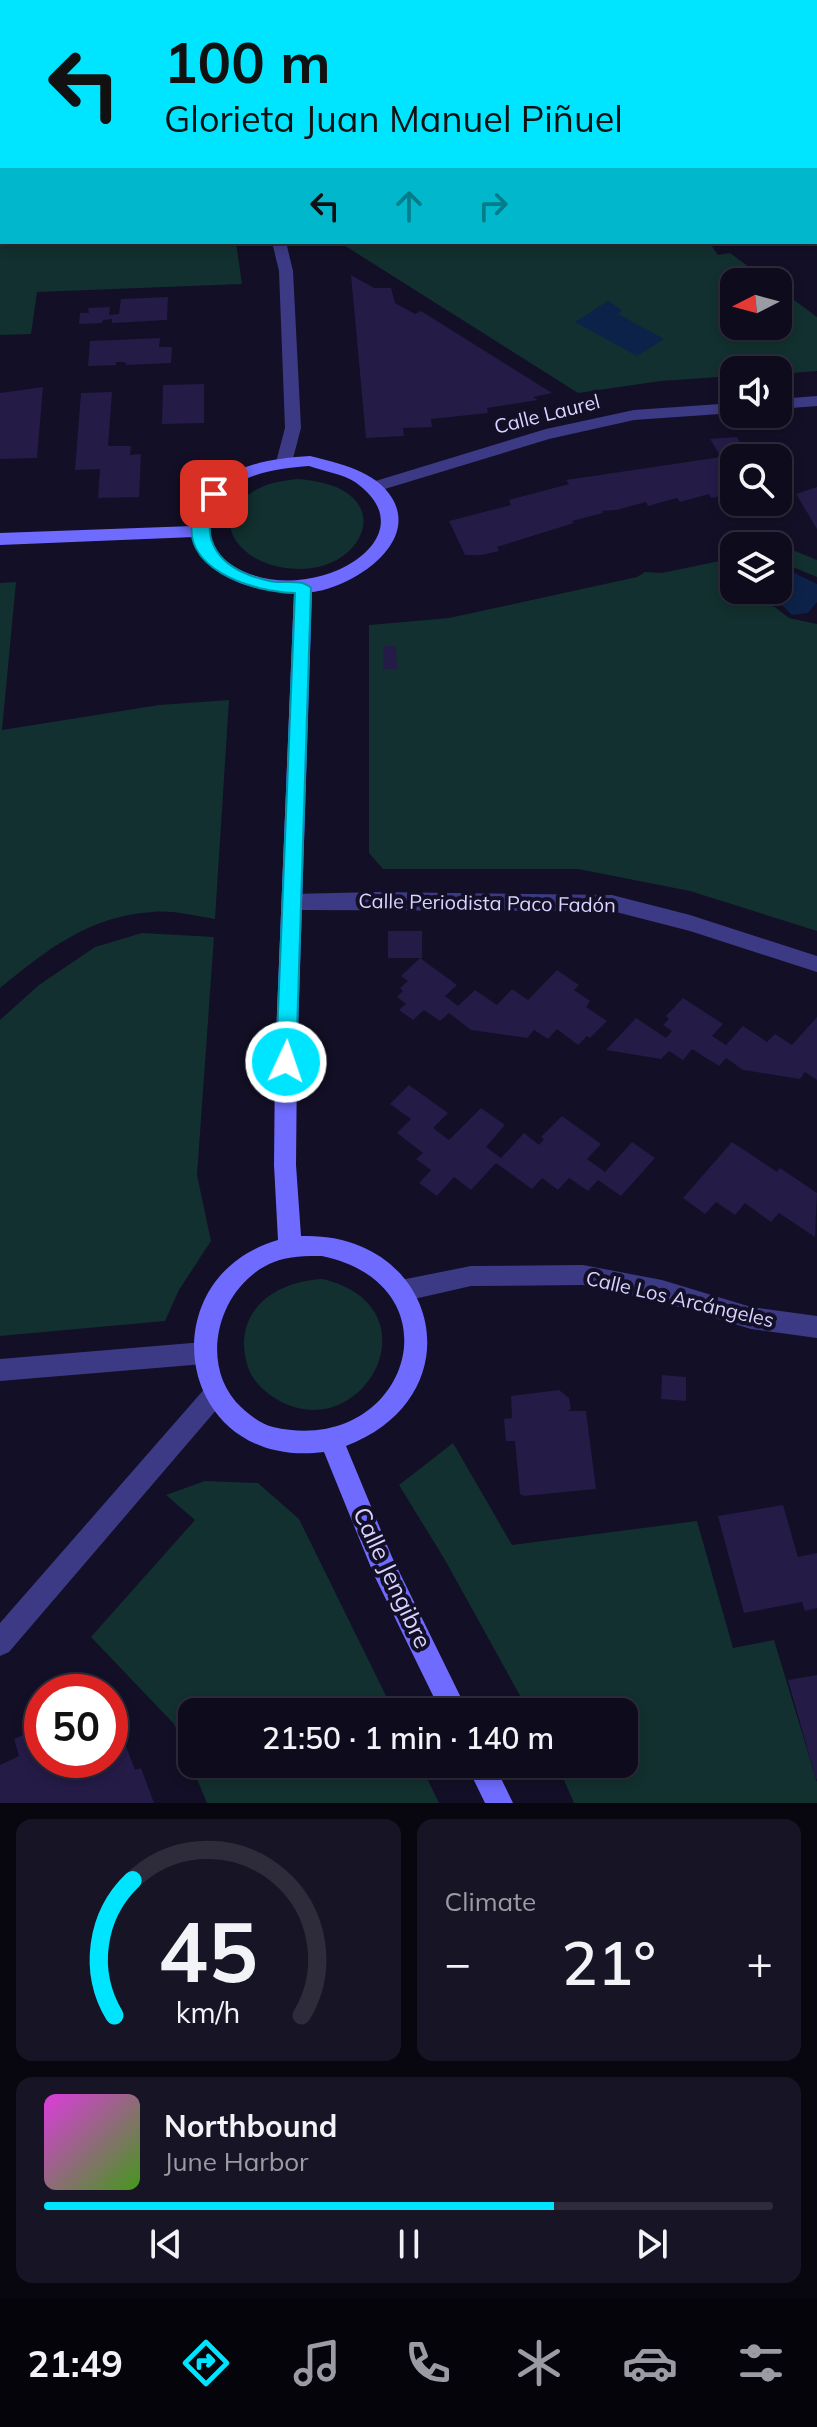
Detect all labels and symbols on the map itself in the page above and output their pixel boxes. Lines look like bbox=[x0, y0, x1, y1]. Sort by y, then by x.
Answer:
north arrow bbox=[720, 268, 792, 340]
street label: Calle Laurel bbox=[491, 388, 602, 439]
pin bbox=[180, 460, 248, 528]
street label: Calle Periodista Paco Fadón bbox=[358, 888, 616, 917]
position arrow bbox=[244, 1020, 328, 1104]
street label: Calle Los Arcángeles bbox=[584, 1265, 777, 1332]
street label: Calle Jengibre bbox=[347, 1502, 439, 1653]
speed limit sign: 50 bbox=[24, 1674, 128, 1778]

